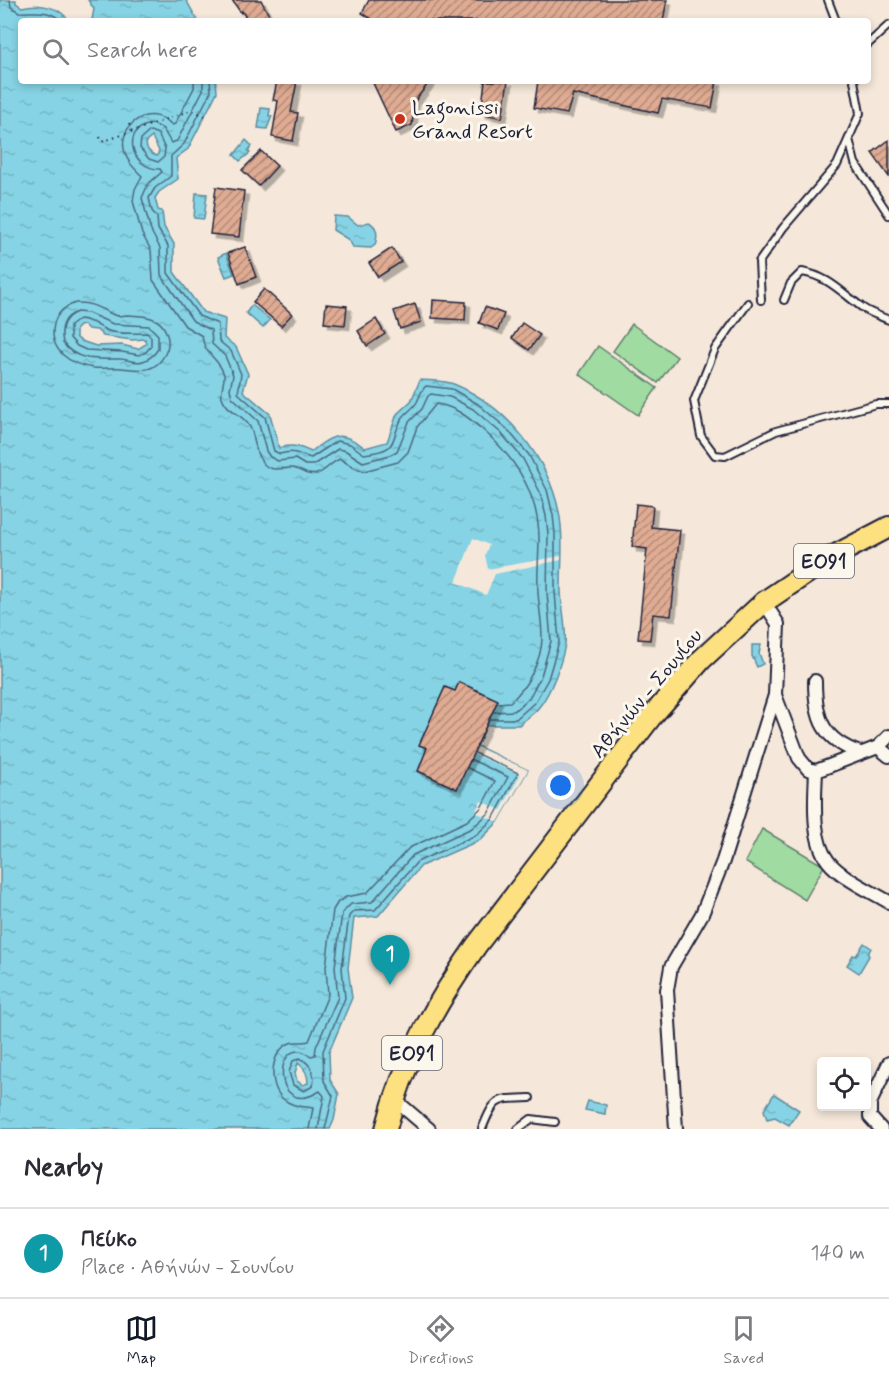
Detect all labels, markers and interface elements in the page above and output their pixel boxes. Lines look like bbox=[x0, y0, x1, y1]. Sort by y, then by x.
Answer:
search box bbox=[18, 18, 871, 84]
icon: search bbox=[39, 35, 72, 68]
text: Search here bbox=[87, 37, 198, 65]
place label: Lagonissi Grand Resort bbox=[412, 94, 533, 146]
marker: Lagonissi Grand Resort bbox=[393, 112, 407, 126]
road number: ΕΟ91 bbox=[794, 544, 854, 578]
street label: Αθήνών - Σουνίου bbox=[584, 623, 709, 764]
your location bbox=[546, 771, 575, 800]
pin: 1 bbox=[370, 936, 410, 985]
road number: ΕΟ91 bbox=[382, 1036, 442, 1070]
map controls bbox=[817, 1057, 871, 1111]
button: locate bbox=[817, 1057, 871, 1111]
text: Nearby bbox=[24, 1151, 103, 1185]
text: Πεύκο bbox=[81, 1226, 137, 1254]
text: 1 bbox=[39, 1240, 48, 1267]
text: 140 m bbox=[811, 1240, 865, 1267]
text: Place · Αθήνών - Σουνίου bbox=[81, 1254, 294, 1281]
tab: Map bbox=[125, 1312, 158, 1369]
tab: Directions bbox=[408, 1312, 474, 1369]
tab: Saved bbox=[724, 1312, 764, 1369]

